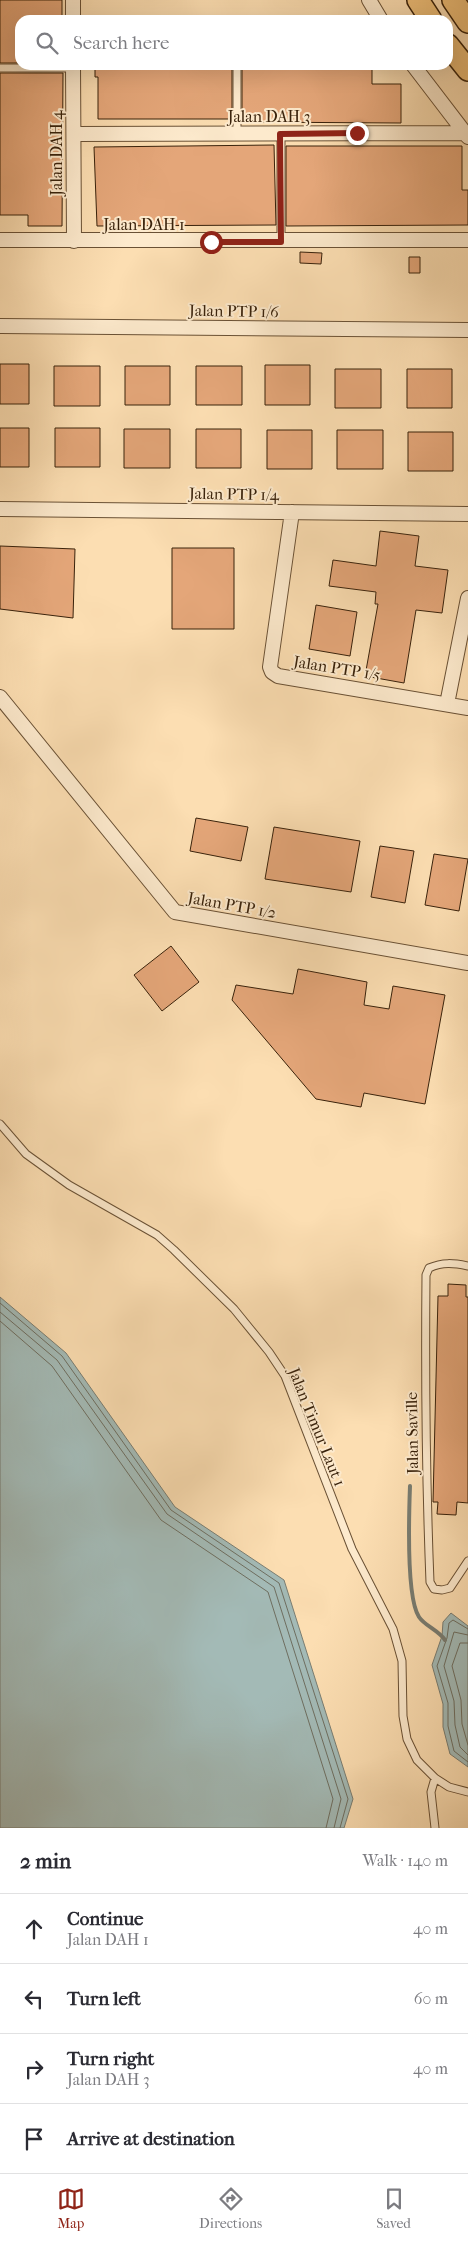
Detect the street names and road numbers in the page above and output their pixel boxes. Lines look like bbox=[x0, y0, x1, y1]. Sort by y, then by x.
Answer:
street label: Jalan DAH 3 bbox=[226, 107, 310, 126]
street label: Jalan DAH 4 bbox=[47, 110, 66, 198]
street label: Jalan DAH 1 bbox=[101, 215, 185, 234]
street label: Jalan PTP 1/6 bbox=[187, 301, 279, 321]
street label: Jalan PTP 1/4 bbox=[187, 484, 280, 504]
street label: Jalan PTP 1/5 bbox=[290, 651, 382, 684]
street label: Jalan PTP 1/2 bbox=[184, 888, 278, 922]
street label: Jalan Timur Laut 1 bbox=[284, 1363, 349, 1489]
street label: Jalan Saville bbox=[402, 1392, 422, 1476]

